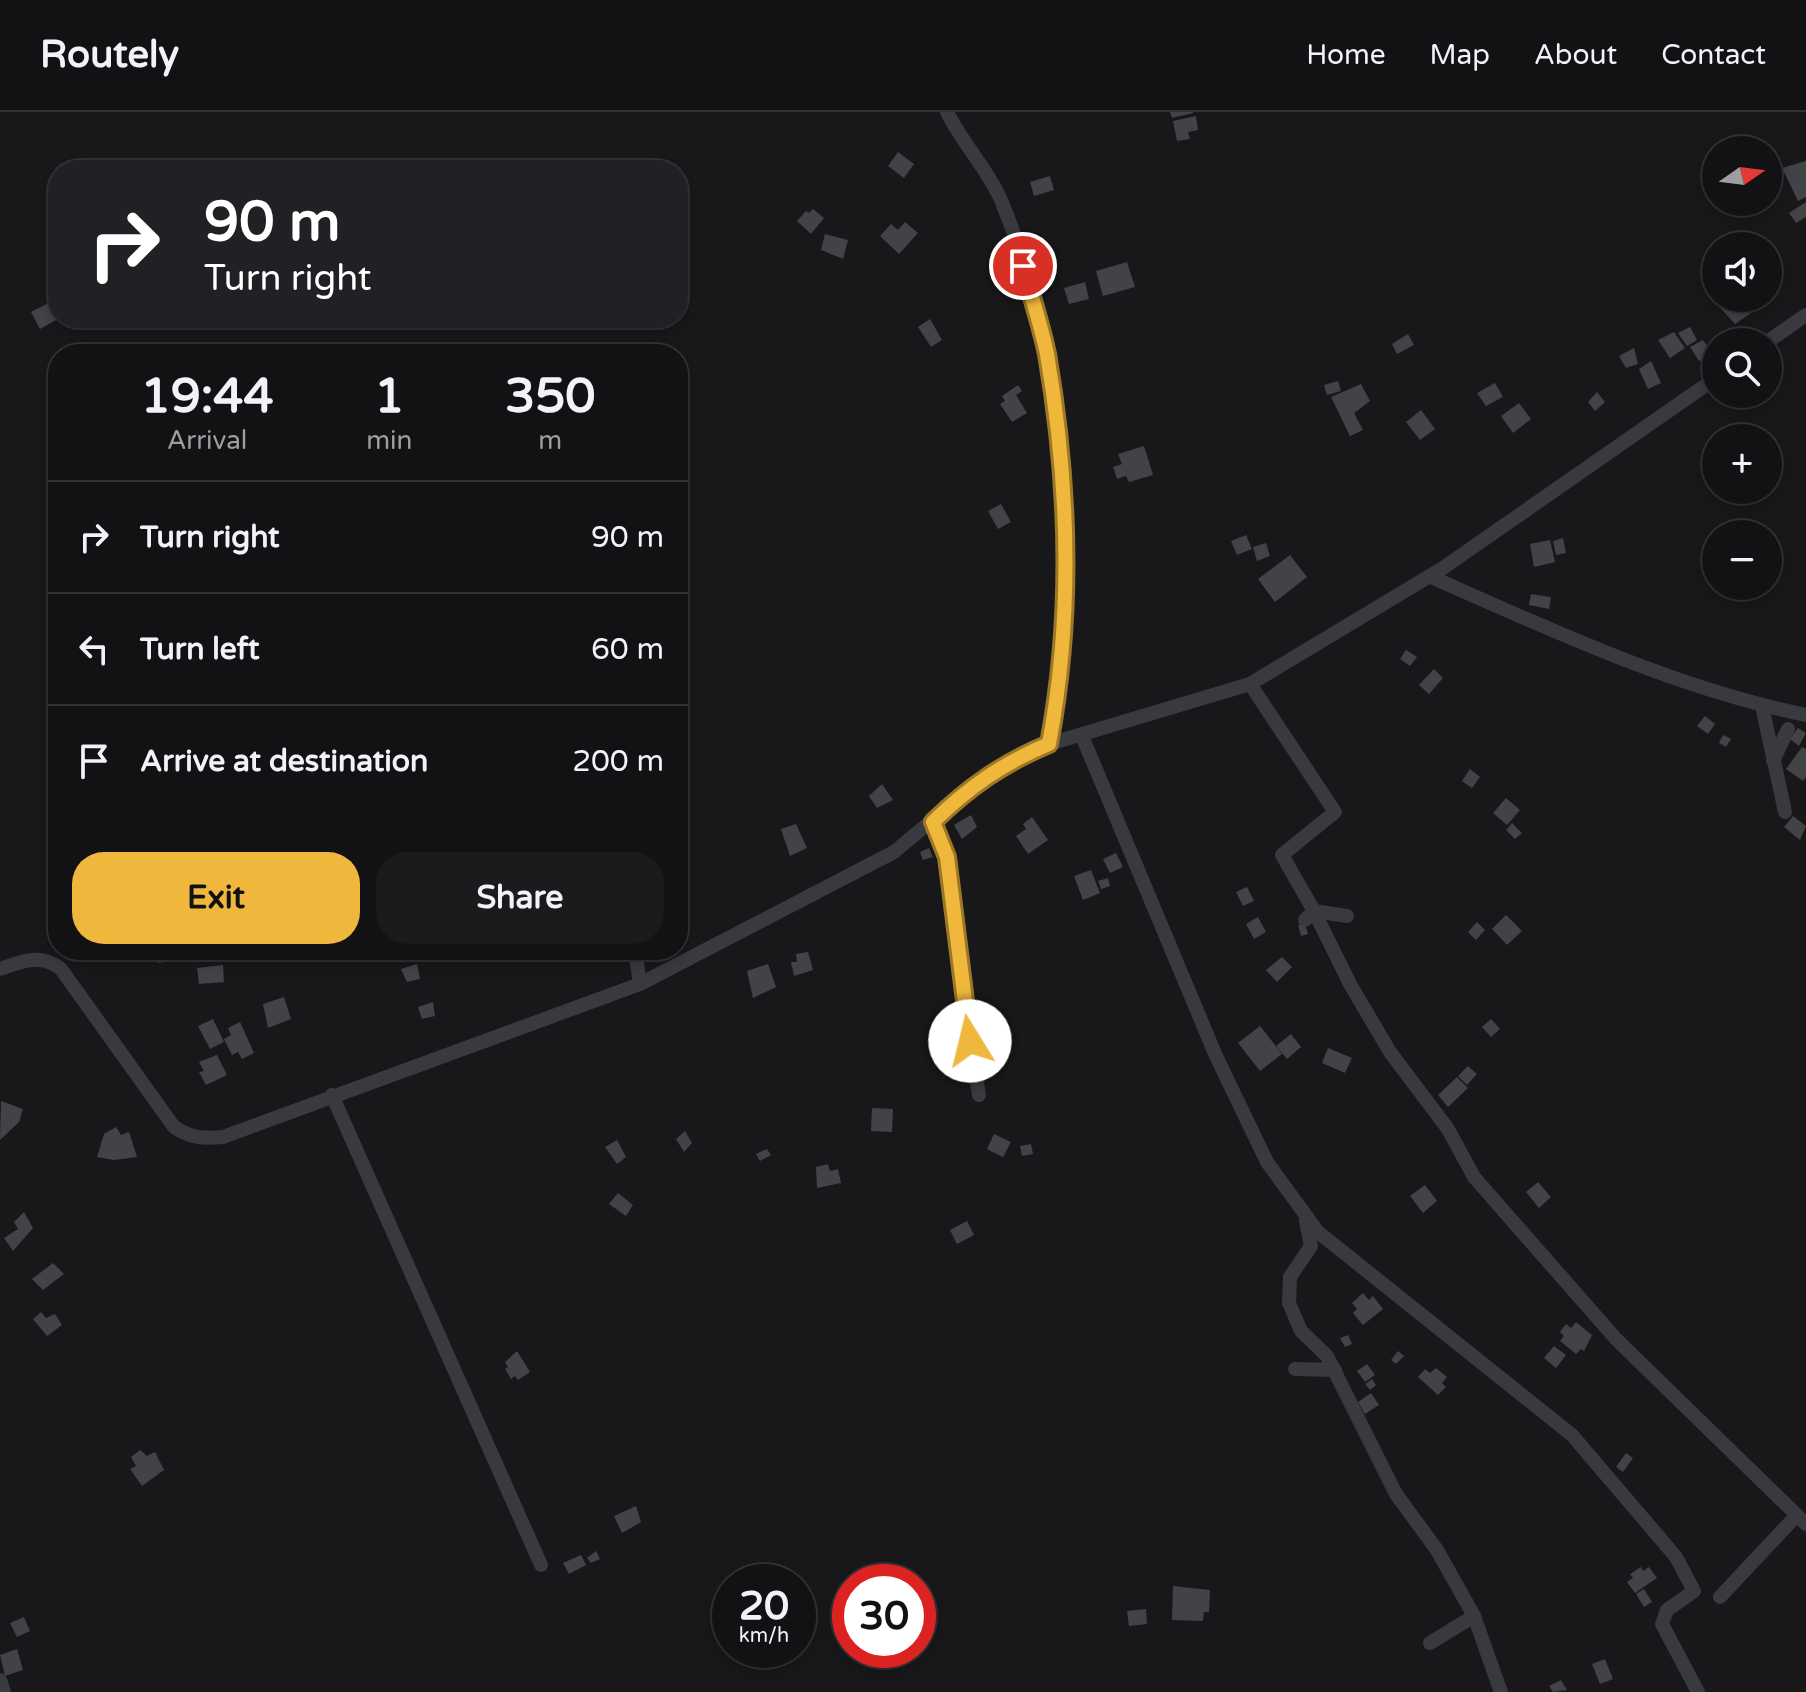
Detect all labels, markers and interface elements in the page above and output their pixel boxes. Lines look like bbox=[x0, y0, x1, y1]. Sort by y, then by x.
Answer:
text: Routely bbox=[40, 32, 179, 78]
text: Home bbox=[1306, 38, 1386, 72]
text: Map bbox=[1430, 38, 1490, 72]
text: About bbox=[1534, 38, 1617, 72]
text: Contact bbox=[1661, 38, 1766, 72]
north arrow bbox=[1702, 136, 1782, 216]
map controls bbox=[1702, 136, 1782, 600]
text: 90 m bbox=[204, 189, 340, 256]
icon: right bbox=[72, 192, 176, 296]
pin bbox=[989, 232, 1057, 300]
button: sound bbox=[1702, 232, 1782, 312]
icon: arrive bbox=[1001, 244, 1045, 288]
text: Turn right bbox=[204, 257, 371, 300]
button: search bbox=[1702, 328, 1782, 408]
text: 19:44 bbox=[141, 368, 274, 426]
text: 1 bbox=[374, 368, 404, 426]
text: 350 bbox=[505, 368, 595, 426]
button: + bbox=[1702, 424, 1782, 504]
text: Arrival bbox=[167, 425, 247, 456]
text: min bbox=[366, 425, 412, 456]
text: m bbox=[538, 425, 562, 456]
icon: right bbox=[72, 515, 116, 559]
text: Turn right bbox=[140, 519, 280, 556]
text: 90 m bbox=[591, 519, 664, 556]
button: − bbox=[1702, 520, 1782, 600]
icon: left bbox=[72, 627, 116, 671]
text: Turn left bbox=[140, 631, 259, 668]
text: 60 m bbox=[591, 631, 664, 668]
icon: arrive bbox=[72, 739, 116, 783]
text: Arrive at destination bbox=[140, 743, 428, 780]
text: 200 m bbox=[572, 743, 664, 780]
button: Exit bbox=[72, 852, 360, 944]
button: Share bbox=[376, 852, 664, 944]
position arrow bbox=[928, 999, 1012, 1083]
speed limit sign: 30 bbox=[832, 1564, 936, 1668]
text: 20 bbox=[739, 1582, 789, 1630]
text: km/h bbox=[739, 1624, 789, 1648]

